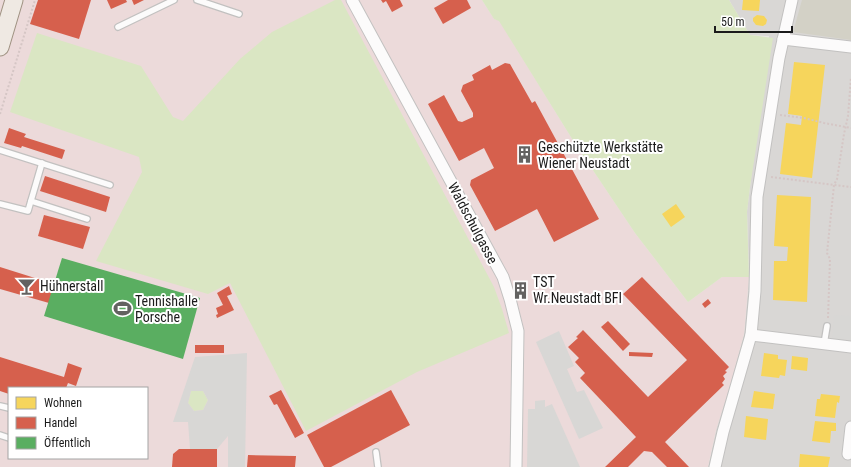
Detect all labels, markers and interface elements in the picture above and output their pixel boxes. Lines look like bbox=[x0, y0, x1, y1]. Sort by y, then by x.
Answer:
scale bar bbox=[715, 8, 792, 34]
text: 50 m bbox=[721, 15, 745, 29]
place label: Geschützte Werkstätte Wiener Neustadt bbox=[538, 139, 664, 171]
building icon: Geschützte Werkstätte Wiener Neustadt bbox=[515, 145, 535, 165]
street label: Waldschulgasse bbox=[445, 180, 501, 267]
place label: TST Wr.Neustadt BFI bbox=[533, 274, 622, 306]
bar icon: Hühnerstall bbox=[17, 276, 37, 296]
place label: Hühnerstall bbox=[40, 278, 103, 294]
building icon: TST Wr.Neustadt BFI bbox=[510, 280, 530, 300]
place label: Tennishalle Porsche bbox=[135, 293, 198, 325]
sports icon: Tennishalle Porsche bbox=[112, 299, 132, 319]
legend bbox=[8, 387, 148, 459]
text: Wohnen bbox=[44, 396, 82, 410]
text: Handel bbox=[44, 416, 77, 430]
text: Öffentlich bbox=[44, 435, 91, 450]

